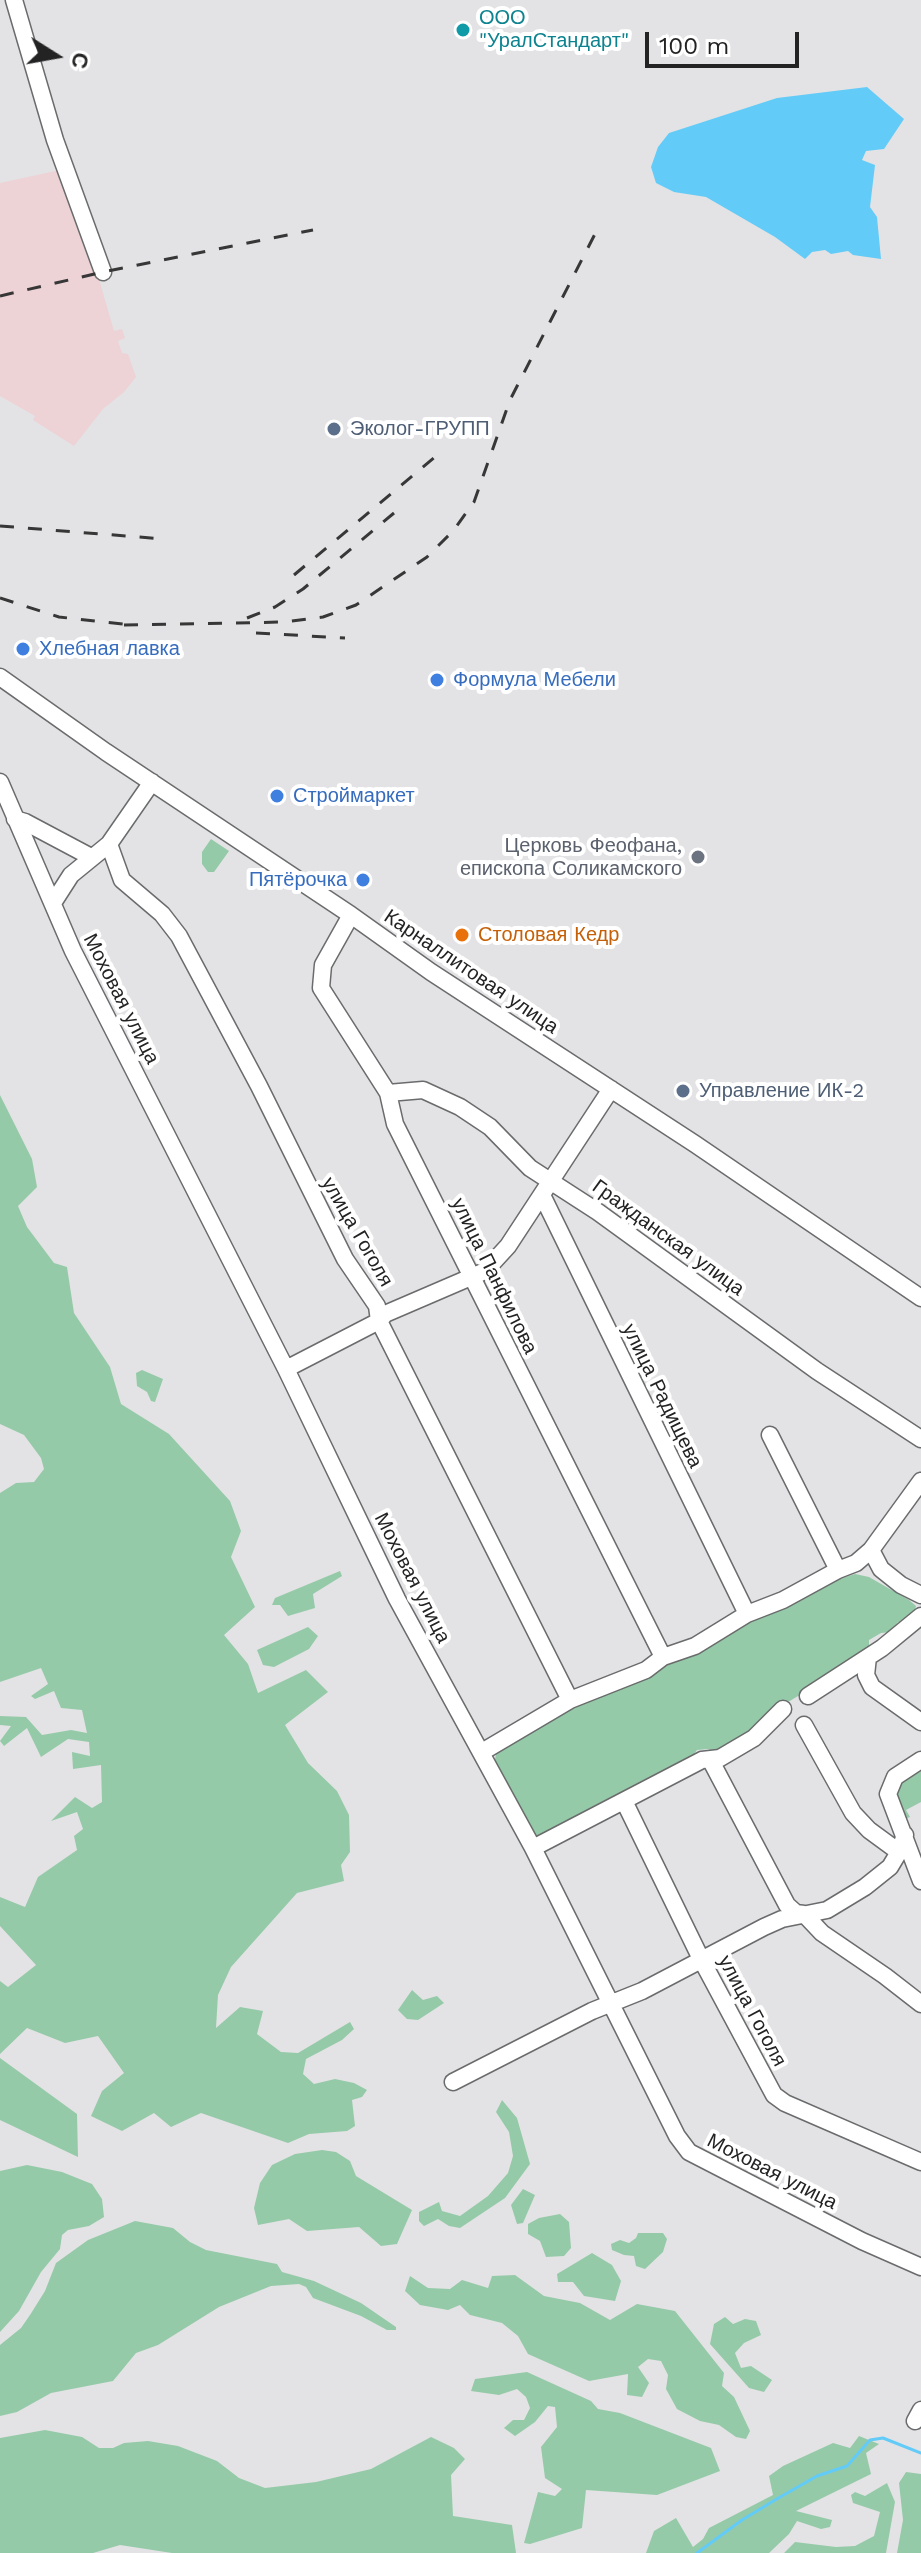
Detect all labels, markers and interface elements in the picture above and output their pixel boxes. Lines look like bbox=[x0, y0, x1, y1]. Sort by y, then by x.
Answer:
place label: ООО "УралСтандарт" bbox=[479, 6, 629, 53]
north arrow bbox=[16, 16, 96, 96]
scale bar bbox=[649, 16, 803, 66]
marker: ООО "УралСтандарт" bbox=[454, 21, 472, 39]
text: 100 m bbox=[659, 32, 729, 60]
text: С bbox=[66, 50, 94, 71]
place label: Эколог-ГРУПП bbox=[350, 417, 490, 441]
marker: Эколог-ГРУПП bbox=[325, 420, 343, 438]
place label: Хлебная лавка bbox=[39, 637, 180, 661]
marker: Хлебная лавка bbox=[14, 640, 32, 658]
place label: Формула Мебели bbox=[453, 668, 616, 692]
marker: Формула Мебели bbox=[428, 671, 446, 689]
place label: Строймаркет bbox=[293, 784, 415, 808]
marker: Строймаркет bbox=[268, 787, 286, 805]
place label: Церковь Феофана, епископа Соликамского bbox=[460, 834, 682, 881]
marker: Церковь Феофана, епископа Соликамского bbox=[689, 848, 707, 866]
place label: Пятёрочка bbox=[249, 868, 347, 892]
marker: Пятёрочка bbox=[354, 871, 372, 889]
street label: Карналлитовая улица bbox=[379, 905, 563, 1039]
place label: Столовая Кедр bbox=[478, 923, 619, 947]
marker: Столовая Кедр bbox=[453, 926, 471, 944]
street label: Моховая улица bbox=[78, 930, 164, 1068]
place label: Управление ИК-2 bbox=[699, 1079, 864, 1103]
marker: Управление ИК-2 bbox=[674, 1082, 692, 1100]
street label: улица Гоголя bbox=[316, 1173, 398, 1291]
street label: Гражданская улица bbox=[587, 1175, 749, 1301]
street label: улица Панфилова bbox=[446, 1194, 542, 1358]
street label: улица Радищева bbox=[617, 1320, 707, 1472]
street label: Моховая улица bbox=[369, 1509, 455, 1647]
street label: улица Гоголя bbox=[713, 1951, 791, 2071]
street label: Моховая улица bbox=[703, 2129, 841, 2215]

